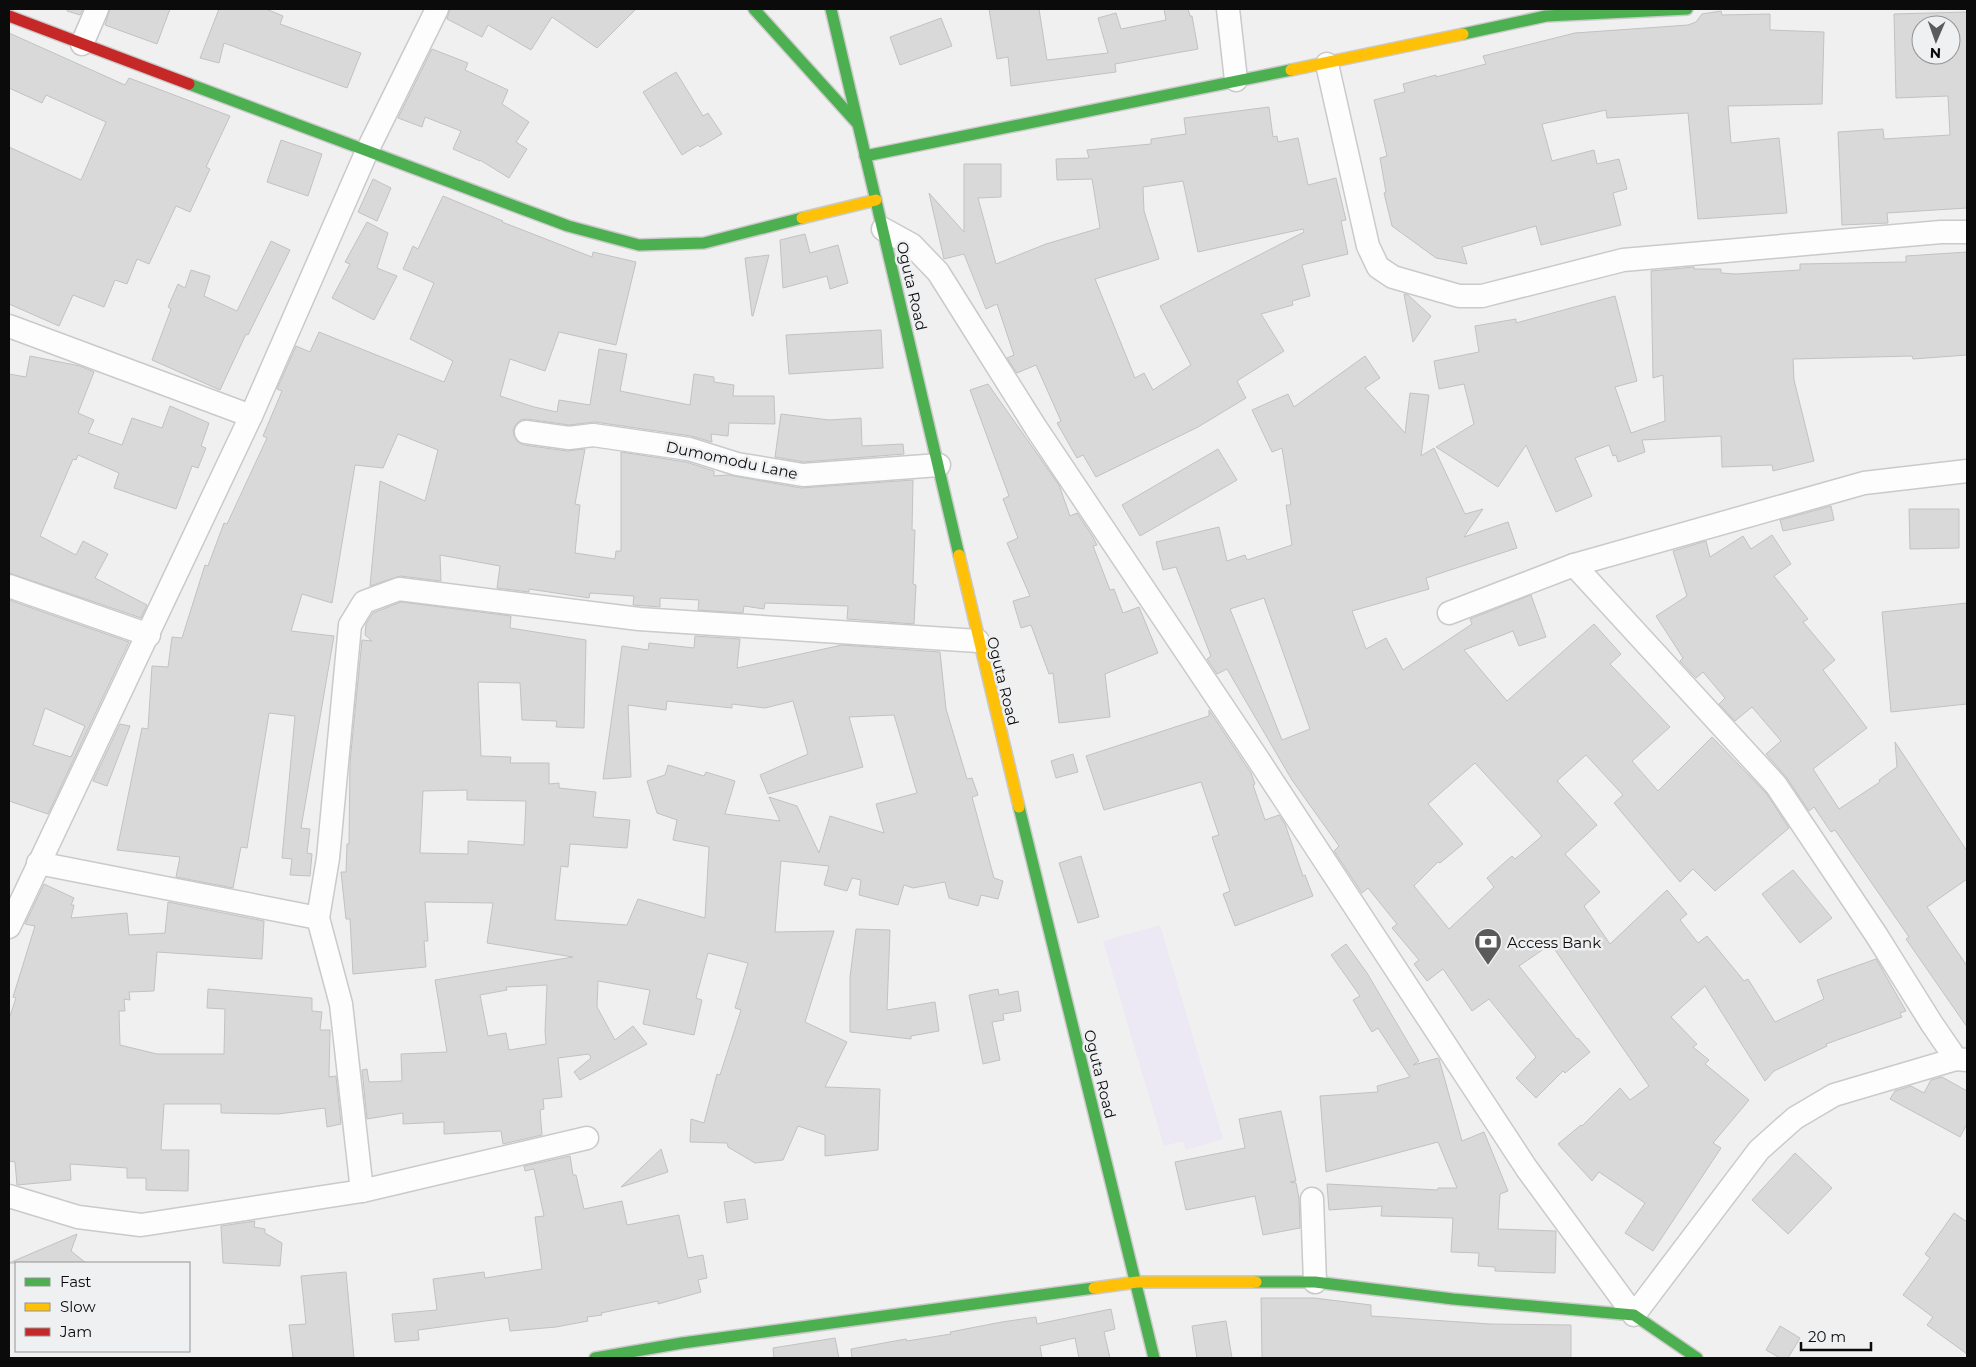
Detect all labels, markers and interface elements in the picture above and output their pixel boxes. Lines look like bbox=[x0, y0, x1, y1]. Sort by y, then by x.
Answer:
north arrow bbox=[1911, 15, 1961, 65]
text: N bbox=[1930, 44, 1942, 62]
street label: Oguta Road bbox=[893, 240, 931, 332]
street label: Dumomodu Lane bbox=[664, 437, 800, 483]
street label: Oguta Road bbox=[983, 635, 1023, 727]
bank icon: Access Bank bbox=[1473, 927, 1503, 966]
place label: Access Bank bbox=[1507, 933, 1601, 952]
street label: Oguta Road bbox=[1080, 1028, 1120, 1120]
legend bbox=[15, 1262, 190, 1352]
text: Fast bbox=[60, 1272, 91, 1291]
text: Slow bbox=[60, 1297, 96, 1316]
scale bar bbox=[1801, 1320, 1871, 1352]
text: Jam bbox=[59, 1322, 92, 1341]
text: 20 m bbox=[1808, 1327, 1846, 1346]

